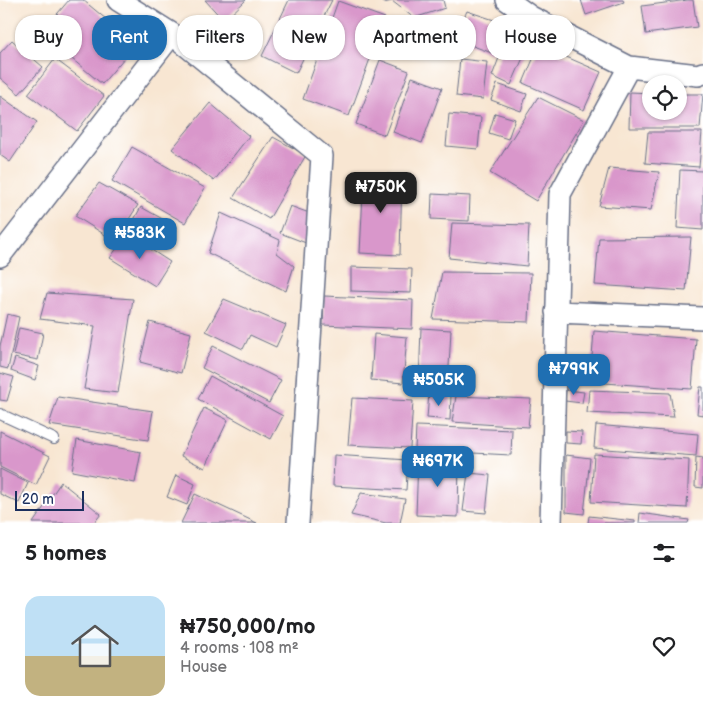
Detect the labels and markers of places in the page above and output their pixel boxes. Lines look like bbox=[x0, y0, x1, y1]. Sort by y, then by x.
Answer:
pin: ₦750K bbox=[346, 172, 416, 214]
pin: ₦583K bbox=[105, 218, 175, 260]
pin: ₦799K bbox=[539, 354, 609, 396]
pin: ₦505K bbox=[404, 364, 474, 407]
pin: ₦697K bbox=[403, 446, 473, 488]

